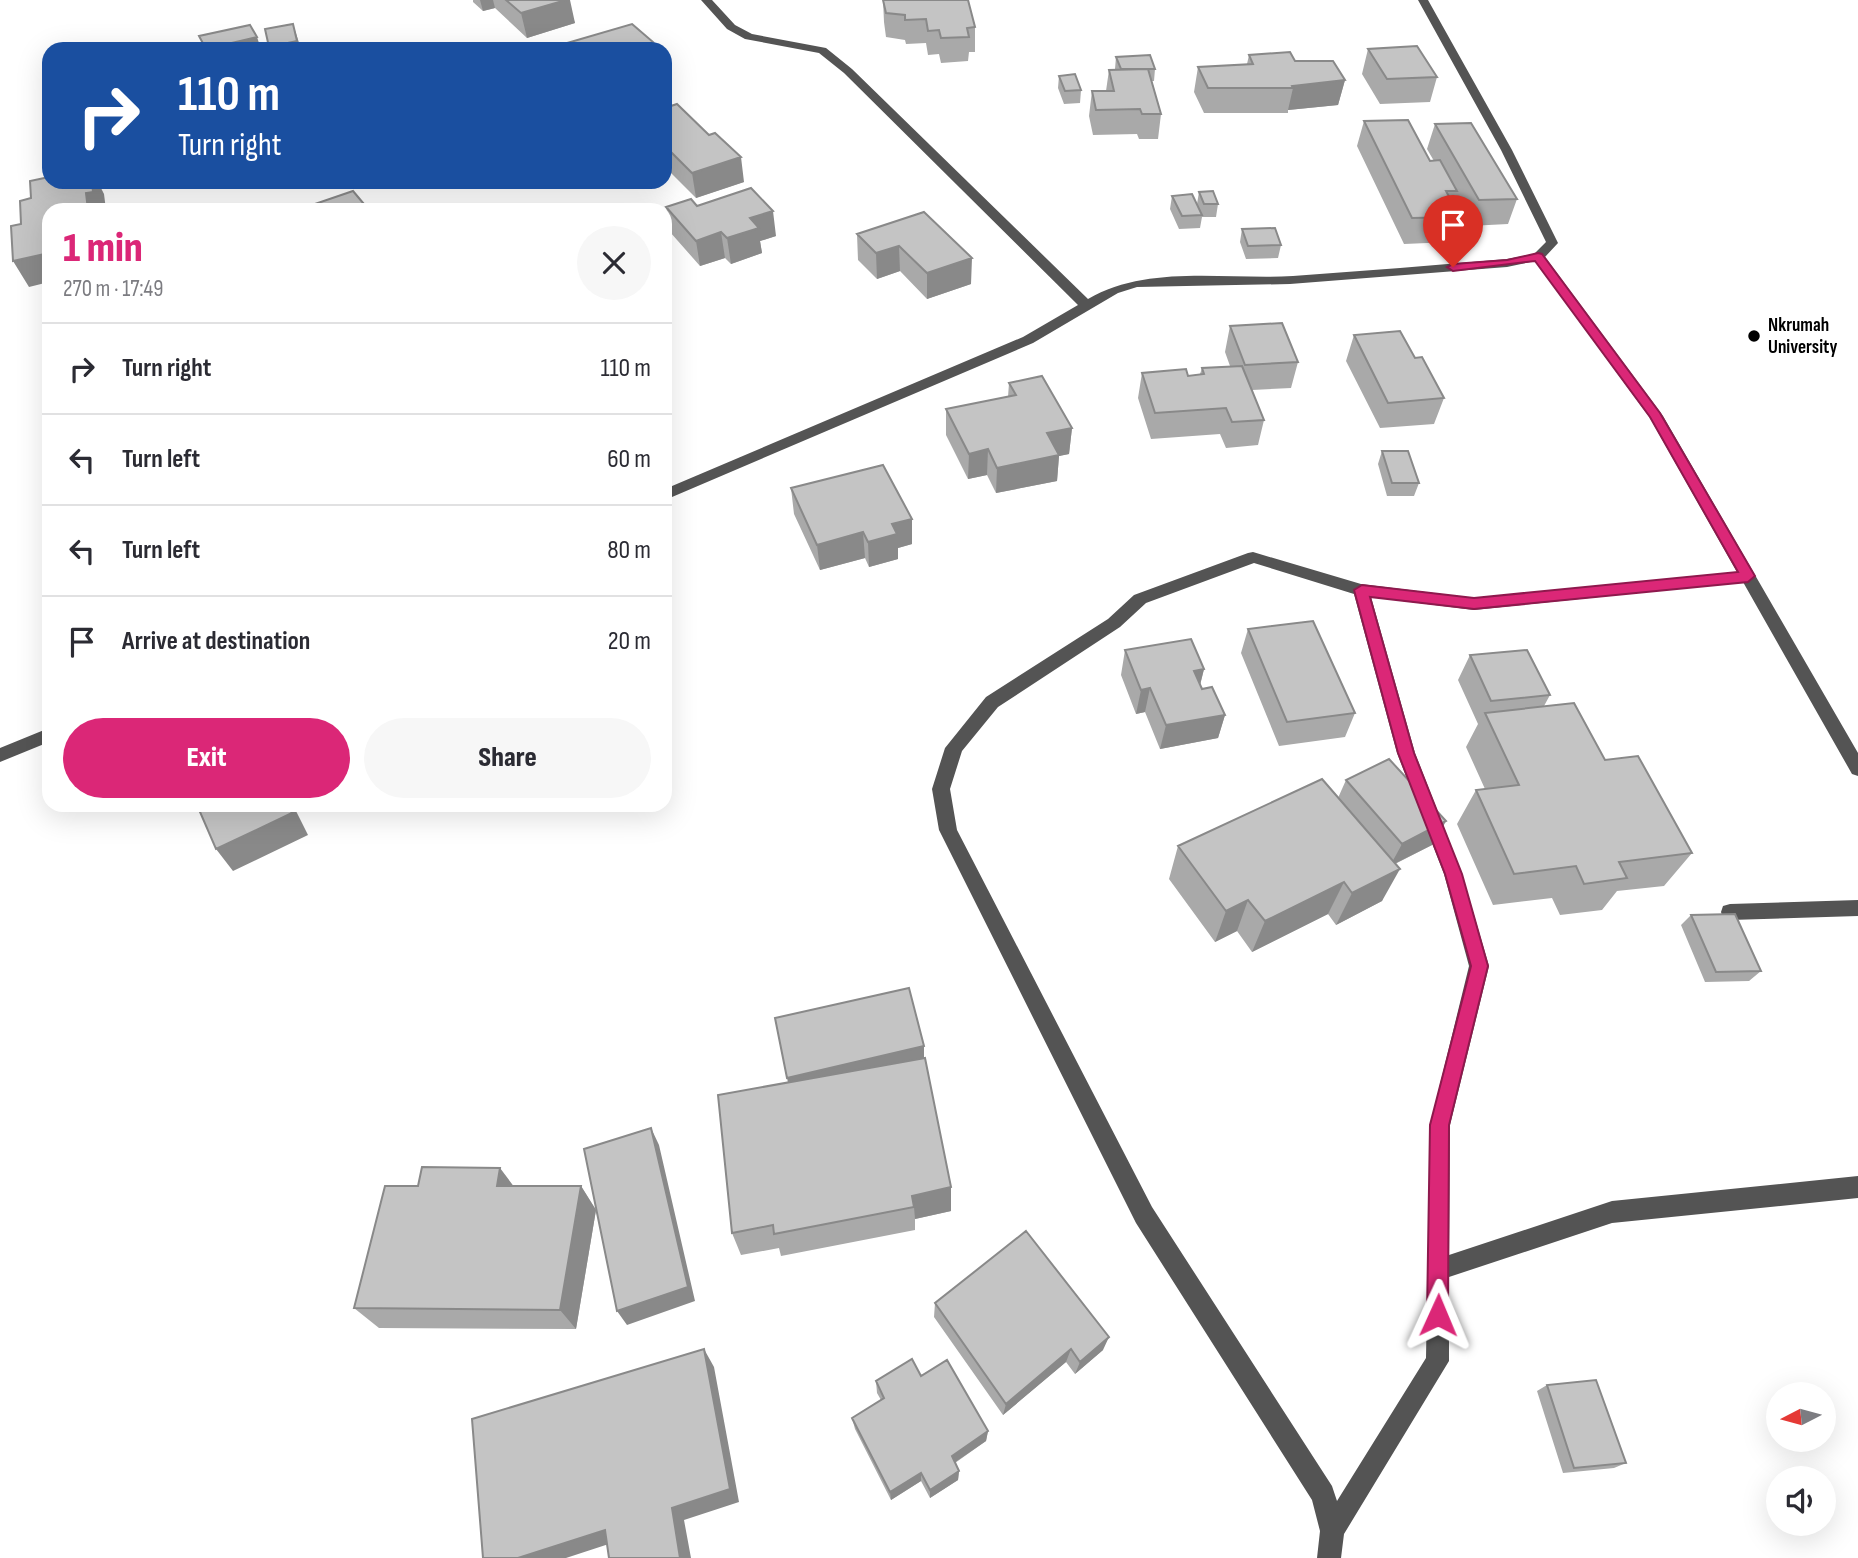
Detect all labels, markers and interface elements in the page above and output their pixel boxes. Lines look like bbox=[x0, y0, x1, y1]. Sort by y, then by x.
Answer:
text: 110 m bbox=[178, 66, 280, 125]
icon: right bbox=[63, 70, 154, 161]
text: Turn right bbox=[178, 126, 282, 165]
pin bbox=[1423, 195, 1483, 267]
icon: arrive bbox=[1434, 206, 1472, 244]
text: 1 min bbox=[63, 223, 143, 274]
button: close bbox=[577, 226, 651, 300]
text: 270 m · 17:49 bbox=[63, 275, 163, 303]
place label: Nkrumah University bbox=[1768, 314, 1837, 359]
marker: Nkrumah University bbox=[1746, 328, 1762, 344]
icon: right bbox=[63, 350, 101, 388]
text: Turn right bbox=[122, 353, 211, 384]
text: 110 m bbox=[600, 353, 651, 384]
icon: left bbox=[63, 441, 101, 479]
text: Turn left bbox=[122, 444, 200, 475]
text: 60 m bbox=[607, 444, 651, 475]
icon: left bbox=[63, 532, 101, 570]
text: Turn left bbox=[122, 535, 200, 566]
text: 80 m bbox=[607, 535, 651, 566]
icon: arrive bbox=[63, 623, 101, 661]
text: Arrive at destination bbox=[122, 626, 310, 657]
text: 20 m bbox=[608, 626, 651, 657]
button: Exit bbox=[63, 718, 350, 798]
button: Share bbox=[364, 718, 651, 798]
position arrow bbox=[1401, 1278, 1475, 1352]
north arrow bbox=[1766, 1382, 1836, 1452]
map controls bbox=[1766, 1382, 1836, 1536]
button: sound bbox=[1766, 1466, 1836, 1536]

